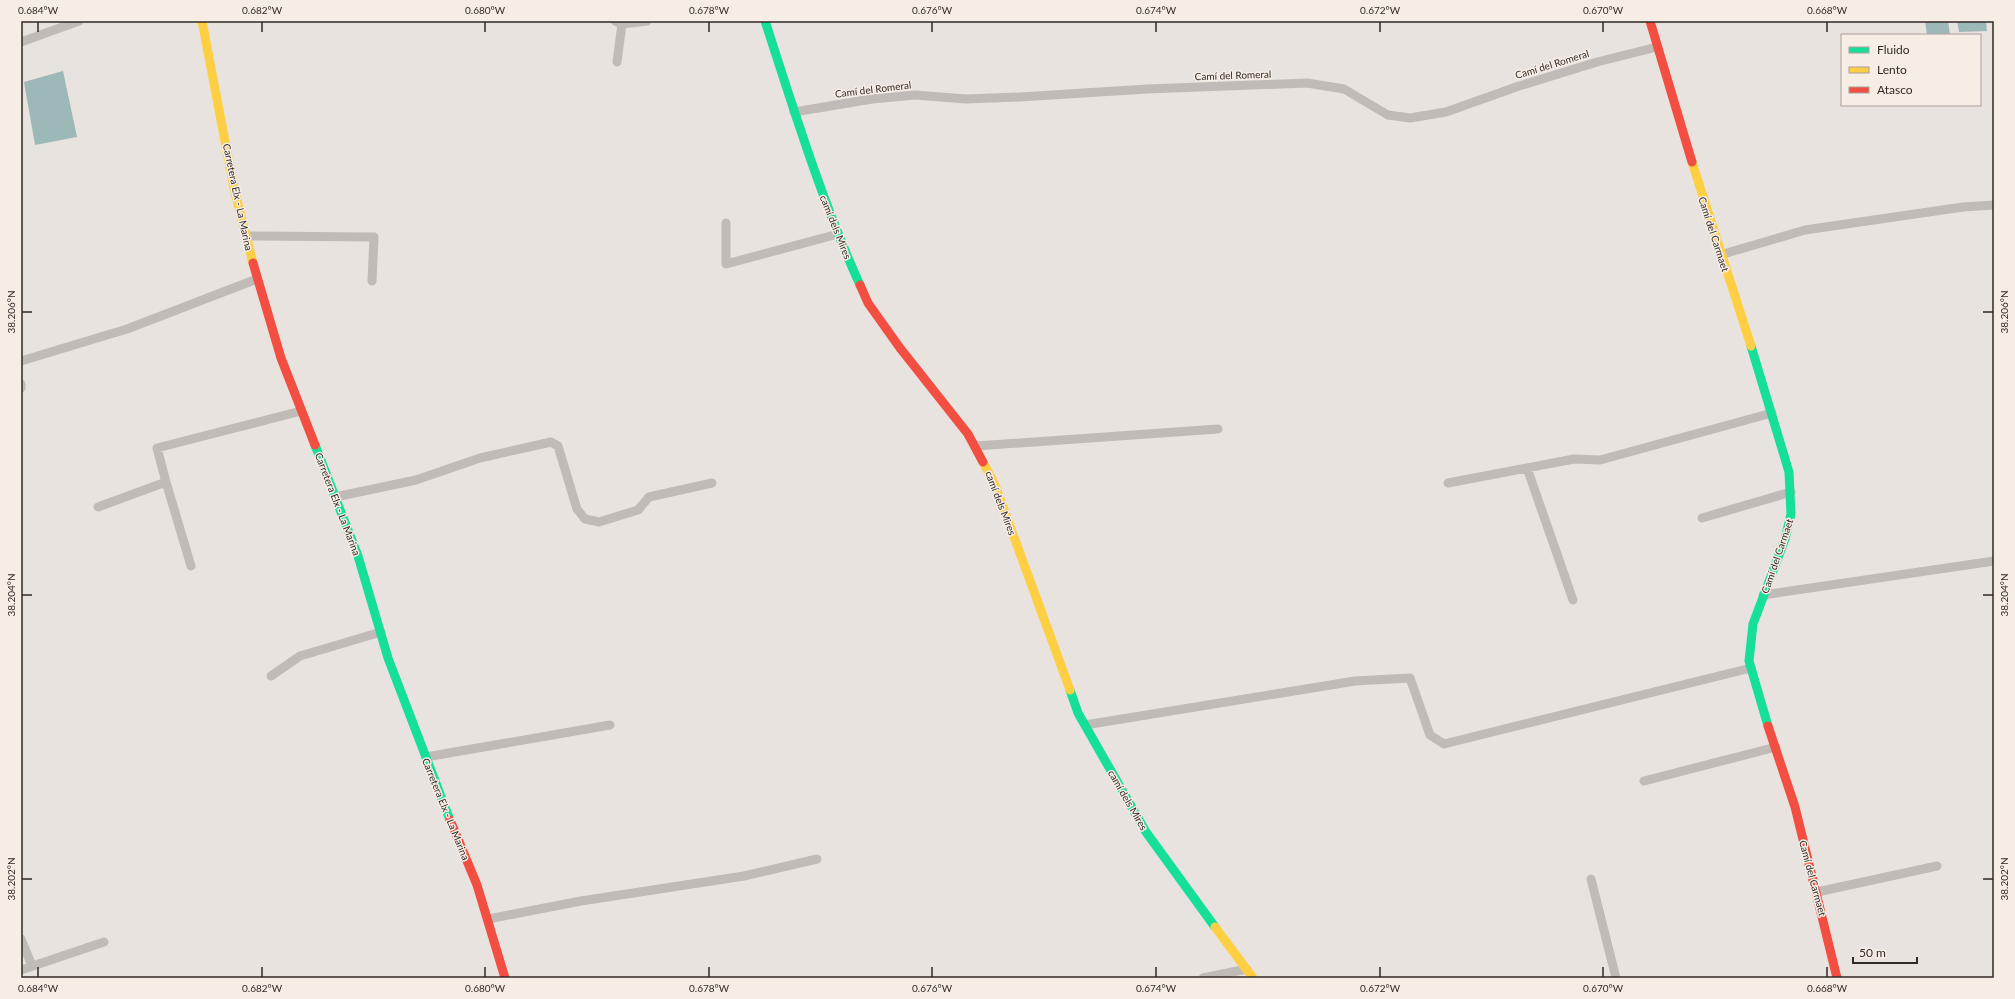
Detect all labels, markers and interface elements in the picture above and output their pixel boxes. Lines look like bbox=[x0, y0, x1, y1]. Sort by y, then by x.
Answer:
text: 0.684°W bbox=[18, 4, 59, 16]
text: 0.682°W bbox=[242, 4, 283, 16]
text: 0.680°W bbox=[465, 4, 506, 16]
text: 0.678°W bbox=[689, 4, 730, 16]
text: 0.676°W bbox=[912, 4, 953, 16]
text: 0.674°W bbox=[1136, 4, 1177, 16]
text: 0.672°W bbox=[1360, 4, 1401, 16]
text: 0.670°W bbox=[1583, 4, 1624, 16]
text: 0.668°W bbox=[1807, 4, 1848, 16]
legend bbox=[1841, 34, 1981, 106]
text: Fluido bbox=[1877, 42, 1910, 57]
street label: Camí del Romeral bbox=[1514, 47, 1590, 81]
text: Lento bbox=[1877, 62, 1907, 77]
street label: Camí del Romeral bbox=[1194, 68, 1272, 82]
street label: Camí del Romeral bbox=[834, 78, 912, 100]
text: Atasco bbox=[1877, 82, 1913, 97]
street label: Carretera Elx - La Marina bbox=[221, 142, 255, 252]
street label: camí dels Mires bbox=[818, 193, 854, 261]
street label: Camí del Carmaet bbox=[1696, 195, 1732, 273]
text: 38.206°N bbox=[5, 290, 17, 334]
text: 38.206°N bbox=[1998, 290, 2010, 334]
street label: Carretera Elx - La Marina bbox=[313, 451, 363, 557]
street label: camí dels Mires bbox=[983, 469, 1019, 537]
street label: Camí del Carmaet bbox=[1759, 517, 1795, 595]
text: 38.204°N bbox=[5, 573, 17, 617]
text: 38.204°N bbox=[1998, 573, 2010, 617]
street label: Carretera Elx - La Marina bbox=[420, 756, 472, 862]
street label: camí dels Mires bbox=[1106, 768, 1150, 832]
street label: Camí del Carmaet bbox=[1797, 839, 1829, 918]
text: 38.202°N bbox=[5, 857, 17, 901]
text: 38.202°N bbox=[1998, 857, 2010, 901]
scale bar bbox=[1853, 939, 1917, 965]
text: 50 m bbox=[1859, 945, 1886, 960]
text: 0.684°W bbox=[18, 982, 59, 994]
text: 0.682°W bbox=[242, 982, 283, 994]
text: 0.680°W bbox=[465, 982, 506, 994]
text: 0.678°W bbox=[689, 982, 730, 994]
text: 0.676°W bbox=[912, 982, 953, 994]
text: 0.674°W bbox=[1136, 982, 1177, 994]
text: 0.672°W bbox=[1360, 982, 1401, 994]
text: 0.670°W bbox=[1583, 982, 1624, 994]
text: 0.668°W bbox=[1807, 982, 1848, 994]

